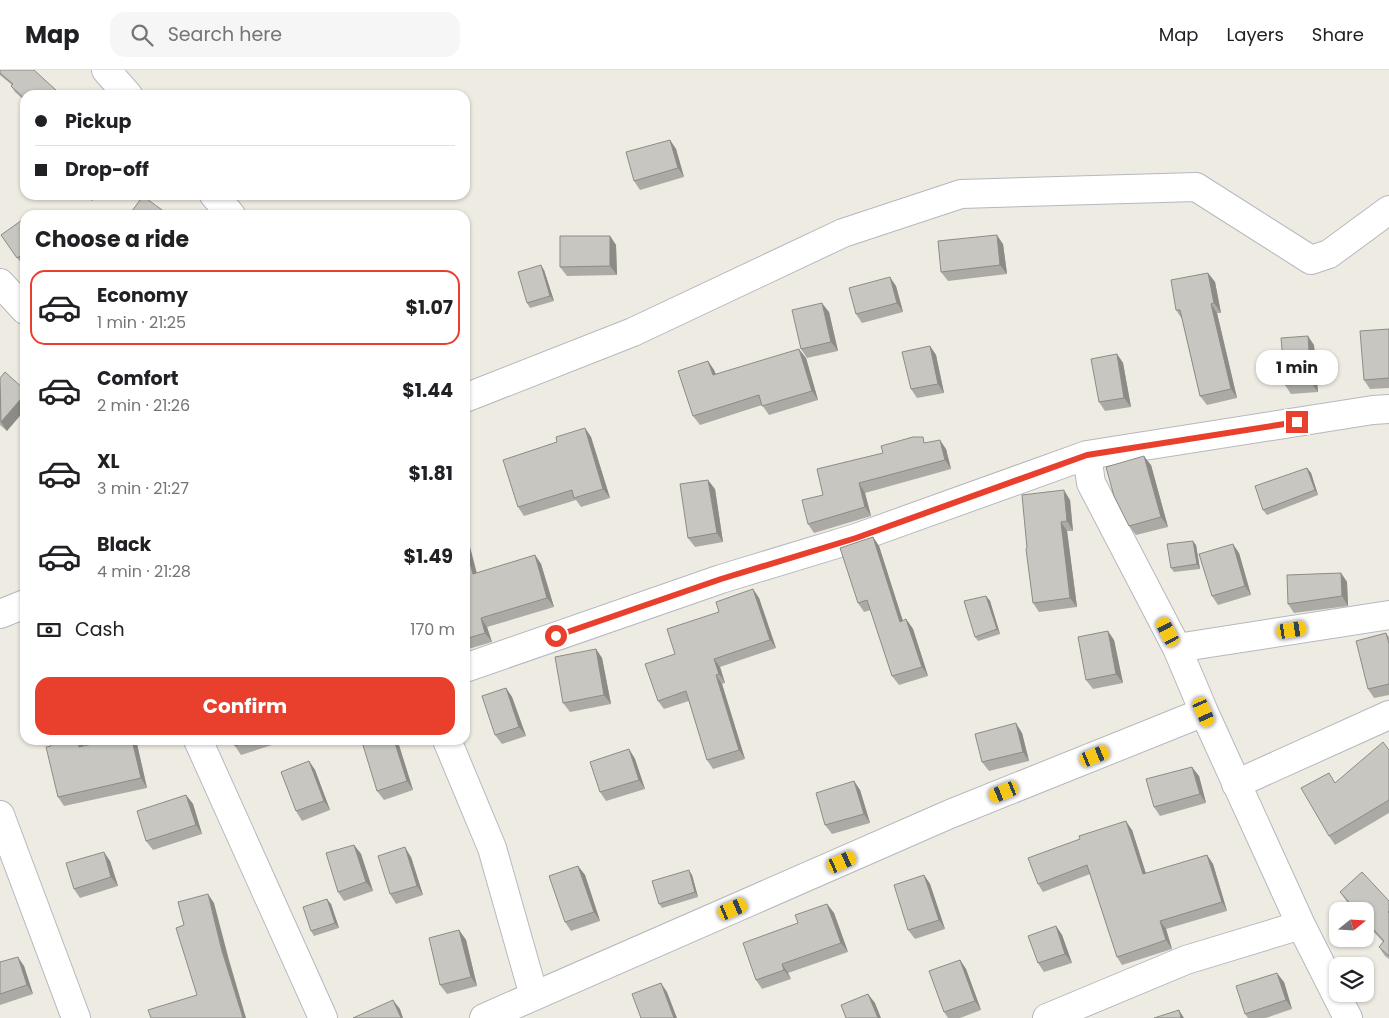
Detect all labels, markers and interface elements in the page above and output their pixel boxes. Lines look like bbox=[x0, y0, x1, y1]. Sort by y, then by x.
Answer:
search box bbox=[110, 12, 460, 57]
text: Map bbox=[25, 18, 80, 51]
icon: search bbox=[128, 21, 156, 49]
text: Search here bbox=[168, 21, 282, 48]
text: Map bbox=[1159, 22, 1199, 47]
text: Layers bbox=[1227, 22, 1284, 47]
text: Share bbox=[1312, 22, 1364, 47]
text: Pickup bbox=[65, 108, 131, 135]
text: Drop-off bbox=[65, 156, 149, 183]
text: Choose a ride bbox=[35, 224, 189, 255]
text: Economy bbox=[97, 282, 188, 309]
icon: car bbox=[37, 285, 82, 330]
text: $1.07 bbox=[405, 294, 453, 321]
text: 1 min · 21:25 bbox=[97, 311, 186, 334]
callout: 1 min bbox=[1256, 350, 1338, 384]
text: 1 min bbox=[1276, 356, 1318, 379]
text: Comfort bbox=[97, 365, 179, 392]
icon: car bbox=[37, 368, 82, 413]
text: $1.44 bbox=[402, 377, 453, 404]
text: 2 min · 21:26 bbox=[97, 394, 190, 417]
route end bbox=[1286, 411, 1308, 433]
text: XL bbox=[97, 448, 120, 475]
icon: car bbox=[37, 451, 82, 496]
text: $1.81 bbox=[409, 460, 453, 487]
text: 3 min · 21:27 bbox=[97, 477, 189, 500]
text: Black bbox=[97, 531, 151, 558]
icon: car bbox=[37, 534, 82, 579]
text: $1.49 bbox=[403, 543, 453, 570]
text: 4 min · 21:28 bbox=[97, 560, 191, 583]
car bbox=[1154, 615, 1181, 649]
icon: cash bbox=[35, 616, 63, 644]
text: Cash bbox=[75, 616, 125, 643]
text: 170 m bbox=[410, 618, 455, 641]
car bbox=[1276, 620, 1307, 640]
route start bbox=[545, 625, 567, 647]
button: Confirm bbox=[35, 677, 455, 735]
car bbox=[1191, 695, 1216, 729]
car bbox=[1078, 743, 1111, 769]
car bbox=[987, 779, 1020, 805]
car bbox=[825, 849, 858, 875]
car bbox=[716, 896, 749, 922]
north arrow bbox=[1329, 902, 1374, 948]
map controls bbox=[1329, 902, 1374, 1002]
button: layers bbox=[1329, 957, 1374, 1002]

